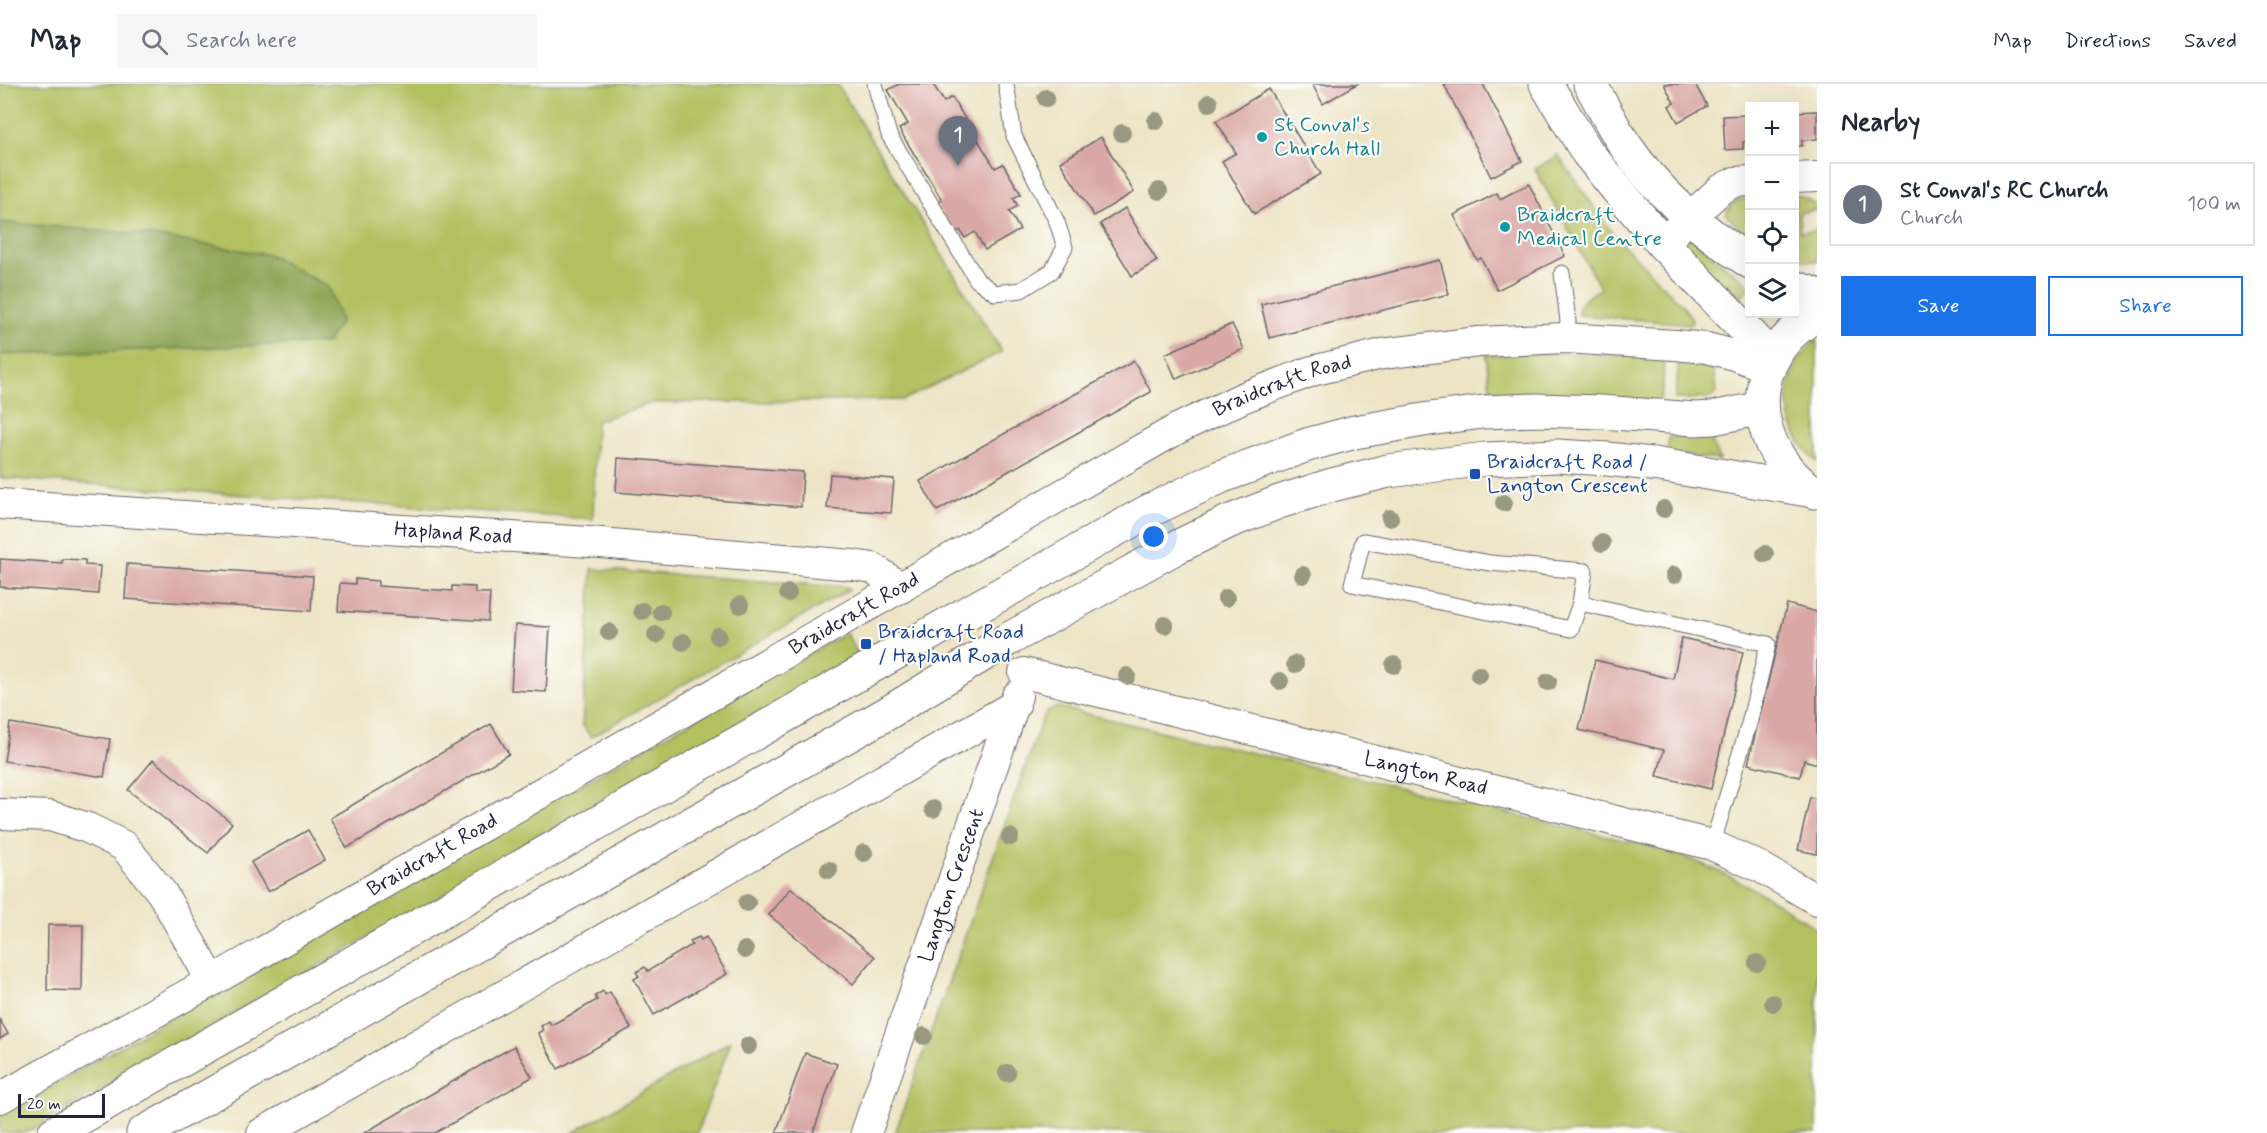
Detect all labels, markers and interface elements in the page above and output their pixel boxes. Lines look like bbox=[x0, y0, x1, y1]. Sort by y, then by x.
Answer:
search box bbox=[117, 14, 537, 68]
text: Map bbox=[30, 23, 81, 60]
icon: search bbox=[138, 25, 171, 58]
text: Search here bbox=[186, 27, 297, 55]
text: Map bbox=[1993, 27, 2032, 55]
text: Directions bbox=[2065, 27, 2151, 55]
text: Saved bbox=[2184, 27, 2237, 55]
map controls bbox=[1745, 102, 1799, 318]
button: + bbox=[1745, 102, 1799, 156]
text: Nearby bbox=[1841, 106, 1920, 140]
place label: St Conval's Church Hall bbox=[1274, 111, 1380, 163]
pin: 1 bbox=[938, 116, 978, 166]
marker: St Conval's Church Hall bbox=[1255, 130, 1269, 144]
button: − bbox=[1745, 156, 1799, 210]
text: St Conval's RC Church bbox=[1900, 177, 2108, 205]
text: 1 bbox=[1858, 191, 1867, 218]
text: 100 m bbox=[2187, 191, 2241, 218]
place label: Braidcraft Medical Centre bbox=[1517, 201, 1662, 253]
text: Church bbox=[1900, 205, 1963, 232]
button: locate bbox=[1745, 210, 1799, 264]
marker: Braidcraft Medical Centre bbox=[1498, 220, 1512, 234]
button: layers bbox=[1745, 264, 1799, 318]
button: Save bbox=[1841, 276, 2036, 336]
button: Share bbox=[2048, 276, 2243, 336]
street label: Braidcraft Road bbox=[1208, 348, 1354, 424]
place label: Braidcraft Road / Langton Crescent bbox=[1487, 448, 1648, 501]
marker: Braidcraft Road / Langton Crescent bbox=[1468, 467, 1482, 481]
street label: Hapland Road bbox=[393, 515, 513, 551]
your location bbox=[1139, 522, 1168, 551]
street label: Braidcraft Road bbox=[784, 565, 925, 662]
place label: Braidcraft Road / Hapland Road bbox=[878, 618, 1024, 670]
marker: Braidcraft Road / Hapland Road bbox=[859, 637, 873, 651]
street label: Langton Road bbox=[1361, 745, 1490, 802]
street label: Langton Crescent bbox=[912, 805, 991, 966]
street label: Braidcraft Road bbox=[362, 807, 503, 903]
scale bar bbox=[18, 1091, 105, 1118]
text: 20 m bbox=[27, 1094, 61, 1115]

